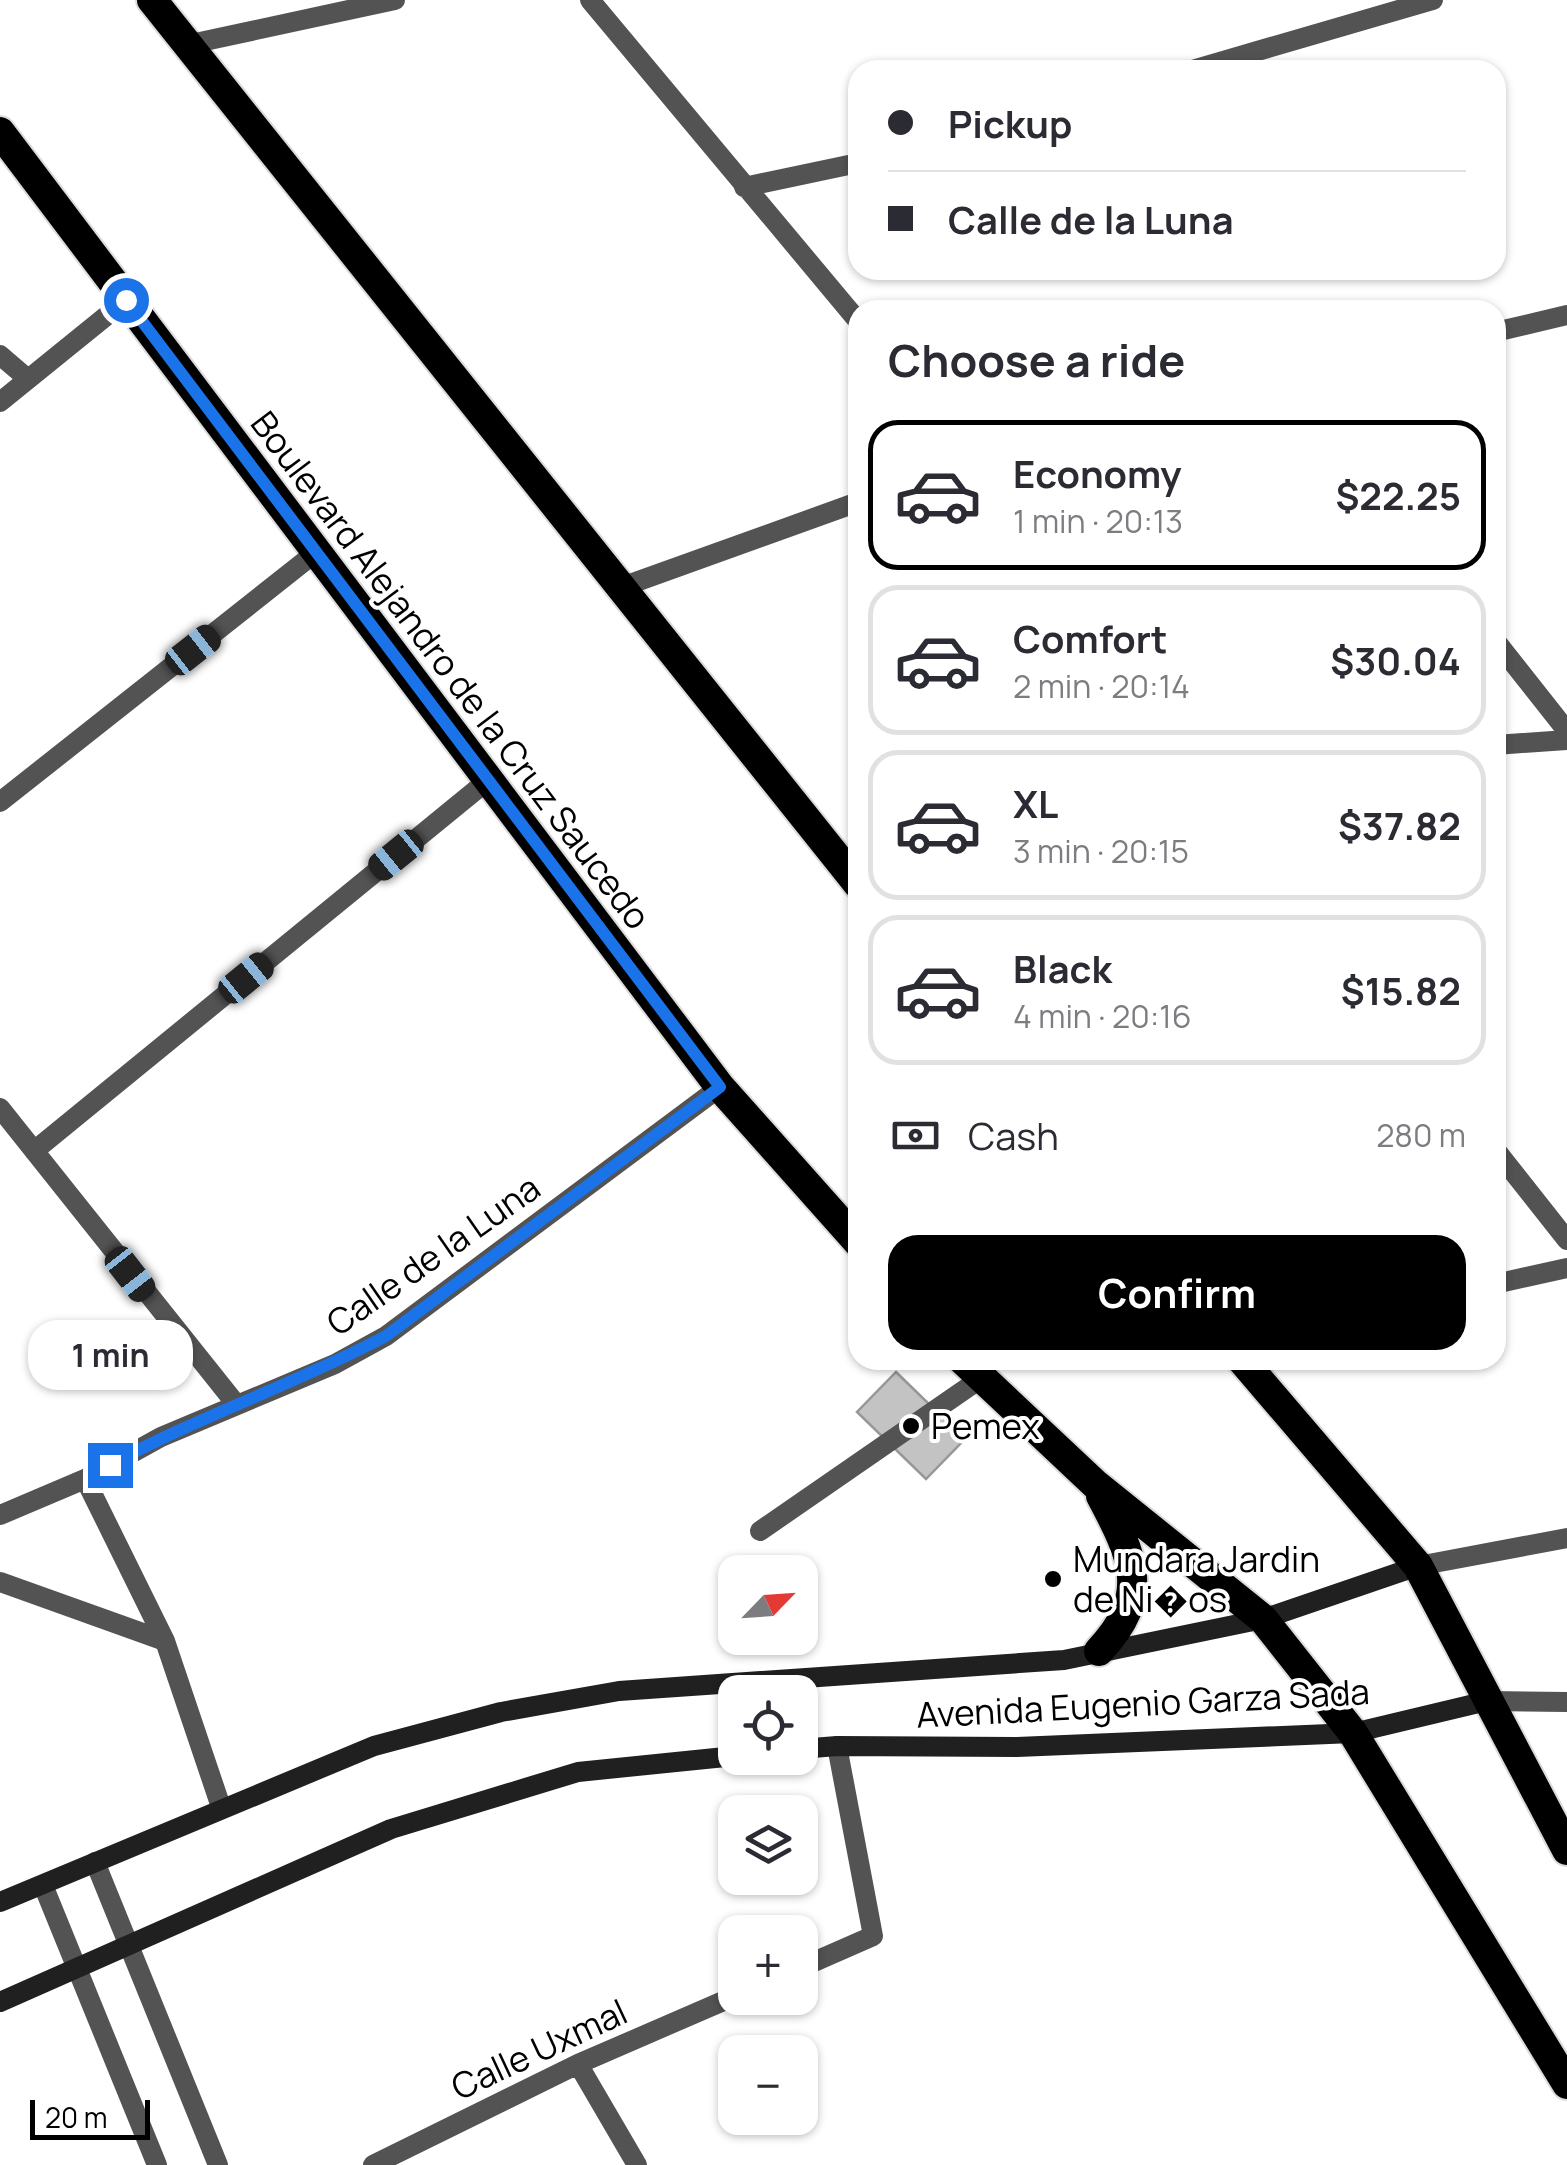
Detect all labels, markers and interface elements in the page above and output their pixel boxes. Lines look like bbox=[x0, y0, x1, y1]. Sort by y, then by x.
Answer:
text: Pickup bbox=[948, 97, 1072, 149]
text: Calle de la Luna bbox=[948, 193, 1234, 245]
route start bbox=[104, 278, 149, 323]
text: Choose a ride bbox=[888, 329, 1185, 391]
street label: Boulevard Alejandro de la Cruz Saucedo bbox=[240, 401, 662, 939]
text: Economy bbox=[1013, 447, 1182, 499]
icon: car bbox=[893, 450, 983, 540]
text: $22.25 bbox=[1335, 469, 1461, 521]
text: 1 min · 20:13 bbox=[1013, 499, 1183, 543]
text: Comfort bbox=[1013, 612, 1167, 664]
icon: car bbox=[893, 615, 983, 705]
car bbox=[160, 620, 226, 680]
text: $30.04 bbox=[1330, 634, 1461, 686]
text: 2 min · 20:14 bbox=[1013, 664, 1190, 708]
text: XL bbox=[1013, 777, 1058, 829]
icon: car bbox=[893, 780, 983, 870]
text: $37.82 bbox=[1338, 799, 1461, 851]
car bbox=[363, 824, 429, 886]
text: 3 min · 20:15 bbox=[1013, 829, 1189, 873]
text: Black bbox=[1013, 942, 1112, 994]
icon: car bbox=[893, 945, 983, 1035]
car bbox=[213, 947, 279, 1009]
text: $15.82 bbox=[1341, 964, 1461, 1016]
text: 4 min · 20:16 bbox=[1013, 994, 1192, 1038]
icon: cash bbox=[888, 1108, 943, 1163]
text: Cash bbox=[968, 1109, 1059, 1161]
text: 280 m bbox=[1376, 1113, 1466, 1157]
street label: Calle de la Luna bbox=[317, 1164, 549, 1346]
button: Confirm bbox=[888, 1235, 1466, 1350]
car bbox=[100, 1241, 160, 1307]
callout: 1 min bbox=[28, 1320, 192, 1390]
text: 1 min bbox=[71, 1333, 150, 1377]
place label: Pemex bbox=[931, 1402, 1040, 1450]
marker: Pemex bbox=[900, 1415, 922, 1437]
route end bbox=[88, 1443, 133, 1488]
place label: Mundara Jardin de Ni�os bbox=[1073, 1535, 1320, 1623]
north arrow bbox=[718, 1555, 818, 1655]
map controls bbox=[718, 1555, 818, 2135]
marker: Mundara Jardin de Ni�os bbox=[1042, 1568, 1064, 1590]
street label: Avenida Eugenio Garza Sada bbox=[915, 1667, 1371, 1739]
button: locate bbox=[718, 1675, 818, 1775]
button: layers bbox=[718, 1795, 818, 1895]
button: + bbox=[718, 1915, 818, 2015]
street label: Calle Uxmal bbox=[443, 1987, 635, 2111]
button: − bbox=[718, 2035, 818, 2135]
scale bar bbox=[30, 2095, 150, 2140]
text: 20 m bbox=[45, 2098, 107, 2136]

